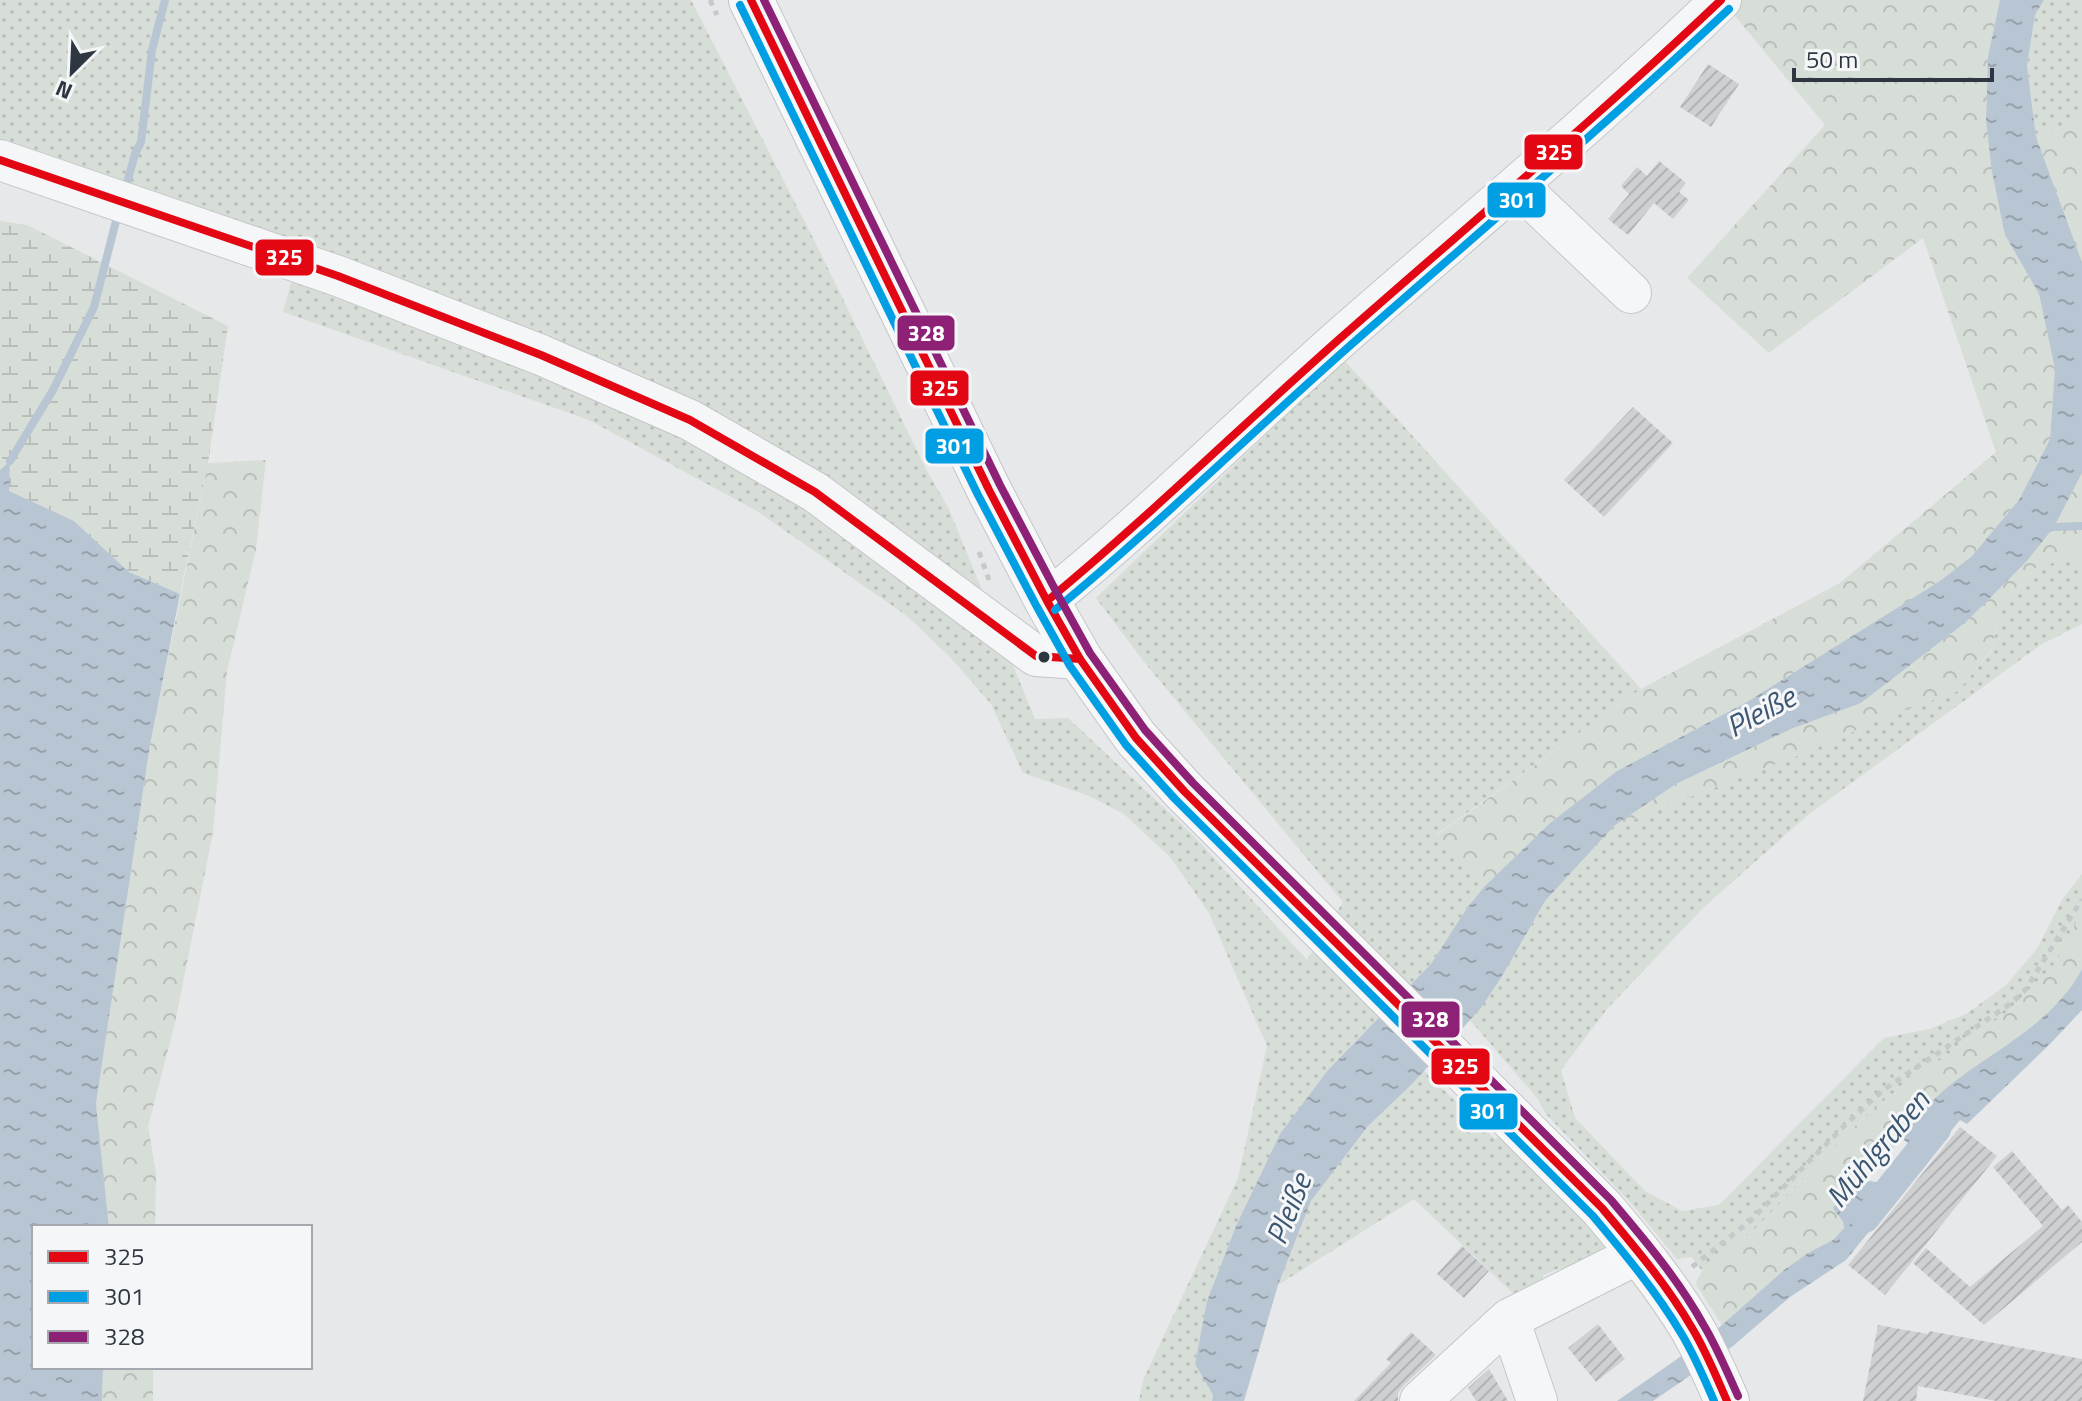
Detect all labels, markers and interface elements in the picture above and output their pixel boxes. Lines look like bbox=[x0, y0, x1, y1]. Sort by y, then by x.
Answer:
north arrow bbox=[32, 32, 112, 112]
scale bar bbox=[1794, 32, 1992, 82]
text: 50 m bbox=[1806, 41, 1858, 77]
text: N bbox=[50, 72, 78, 109]
line badge: 325 bbox=[1523, 133, 1584, 171]
text: 325 bbox=[1536, 135, 1572, 169]
line badge: 301 bbox=[1486, 181, 1547, 219]
text: 301 bbox=[1499, 183, 1535, 217]
line badge: 325 bbox=[254, 238, 315, 277]
text: 325 bbox=[266, 240, 302, 274]
line badge: 328 bbox=[896, 314, 956, 352]
text: 328 bbox=[908, 316, 944, 350]
line badge: 325 bbox=[909, 369, 970, 407]
text: 325 bbox=[922, 371, 958, 405]
line badge: 301 bbox=[924, 427, 985, 465]
text: 301 bbox=[936, 429, 972, 463]
unlabelled marker bbox=[1036, 649, 1052, 665]
water label: Pleiße bbox=[1718, 673, 1805, 749]
line badge: 328 bbox=[1400, 1000, 1461, 1039]
text: 328 bbox=[1412, 1002, 1448, 1036]
line badge: 325 bbox=[1430, 1047, 1491, 1086]
text: 325 bbox=[1442, 1049, 1478, 1083]
water label: Mühlgraben bbox=[1814, 1079, 1941, 1217]
line badge: 301 bbox=[1458, 1092, 1519, 1131]
text: 301 bbox=[1470, 1094, 1506, 1128]
water label: Pleiße bbox=[1253, 1164, 1324, 1251]
legend bbox=[32, 1225, 312, 1369]
text: 325 bbox=[104, 1238, 144, 1274]
text: 301 bbox=[104, 1278, 144, 1314]
text: 328 bbox=[104, 1318, 144, 1354]

